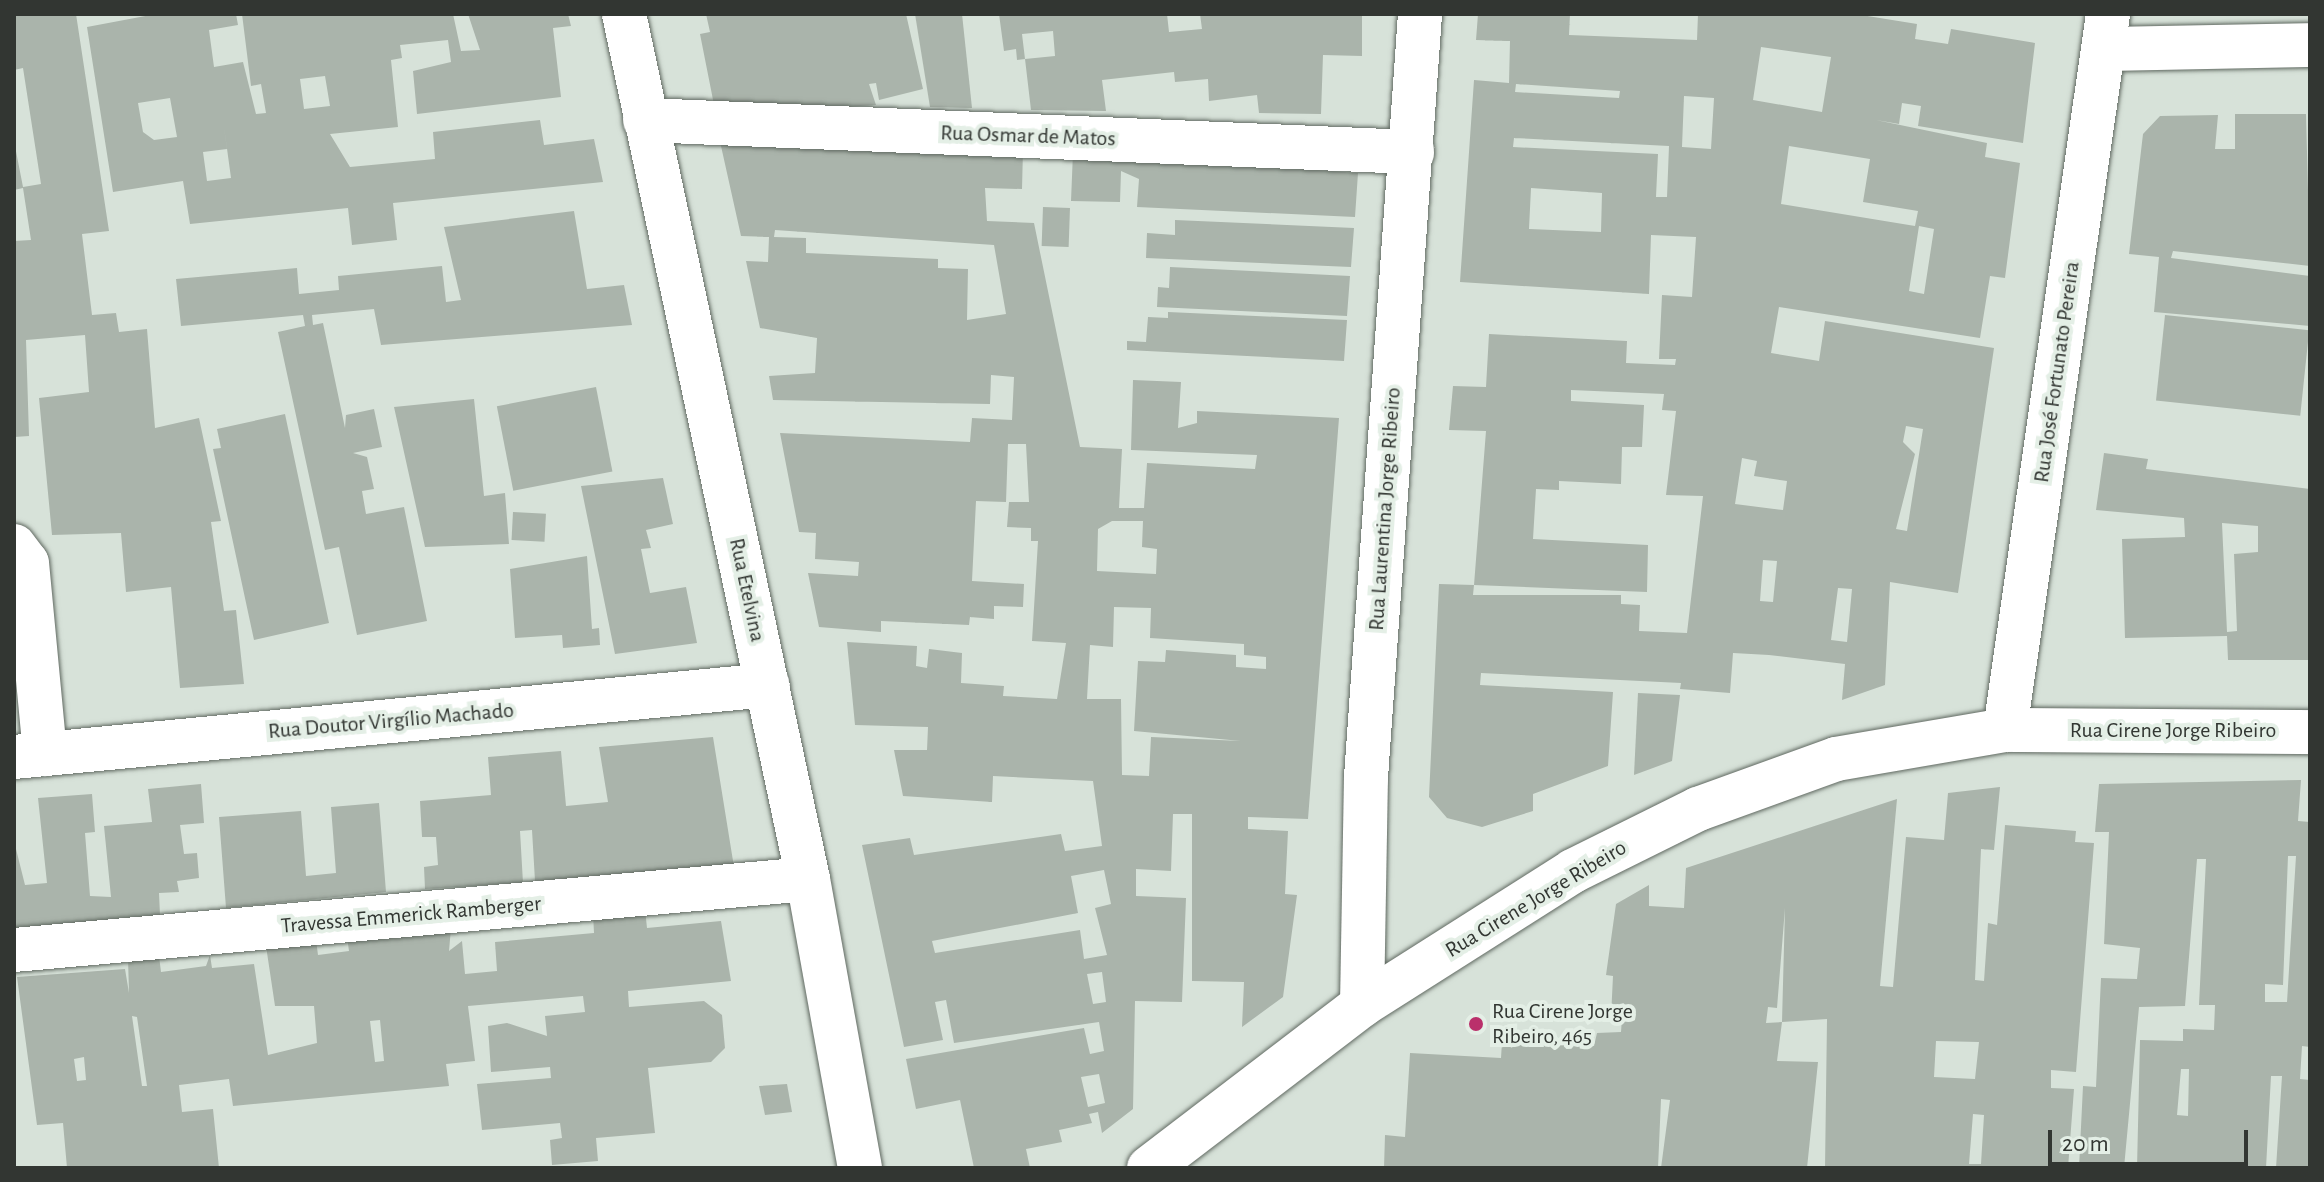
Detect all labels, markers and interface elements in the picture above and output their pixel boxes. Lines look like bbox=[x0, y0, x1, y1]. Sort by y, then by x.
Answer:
street label: Rua Osmar de Matos bbox=[940, 120, 1116, 152]
street label: Rua José Fortunato Pereira bbox=[2028, 260, 2086, 484]
street label: Rua Laurentina Jorge Ribeiro bbox=[1363, 386, 1407, 632]
street label: Rua Etelvina bbox=[723, 536, 771, 644]
street label: Rua Doutor Virgílio Machado bbox=[267, 697, 515, 745]
street label: Rua Cirene Jorge Ribeiro bbox=[2070, 718, 2276, 744]
street label: Rua Cirene Jorge Ribeiro bbox=[1441, 834, 1631, 964]
street label: Travessa Emmerick Ramberger bbox=[280, 890, 542, 940]
place label: Rua Cirene Jorge Ribeiro, 465 bbox=[1492, 998, 1633, 1050]
marker: Rua Cirene Jorge Ribeiro, 465 bbox=[1467, 1015, 1485, 1033]
scale bar bbox=[2052, 1114, 2252, 1164]
text: 20 m bbox=[2062, 1132, 2109, 1156]

